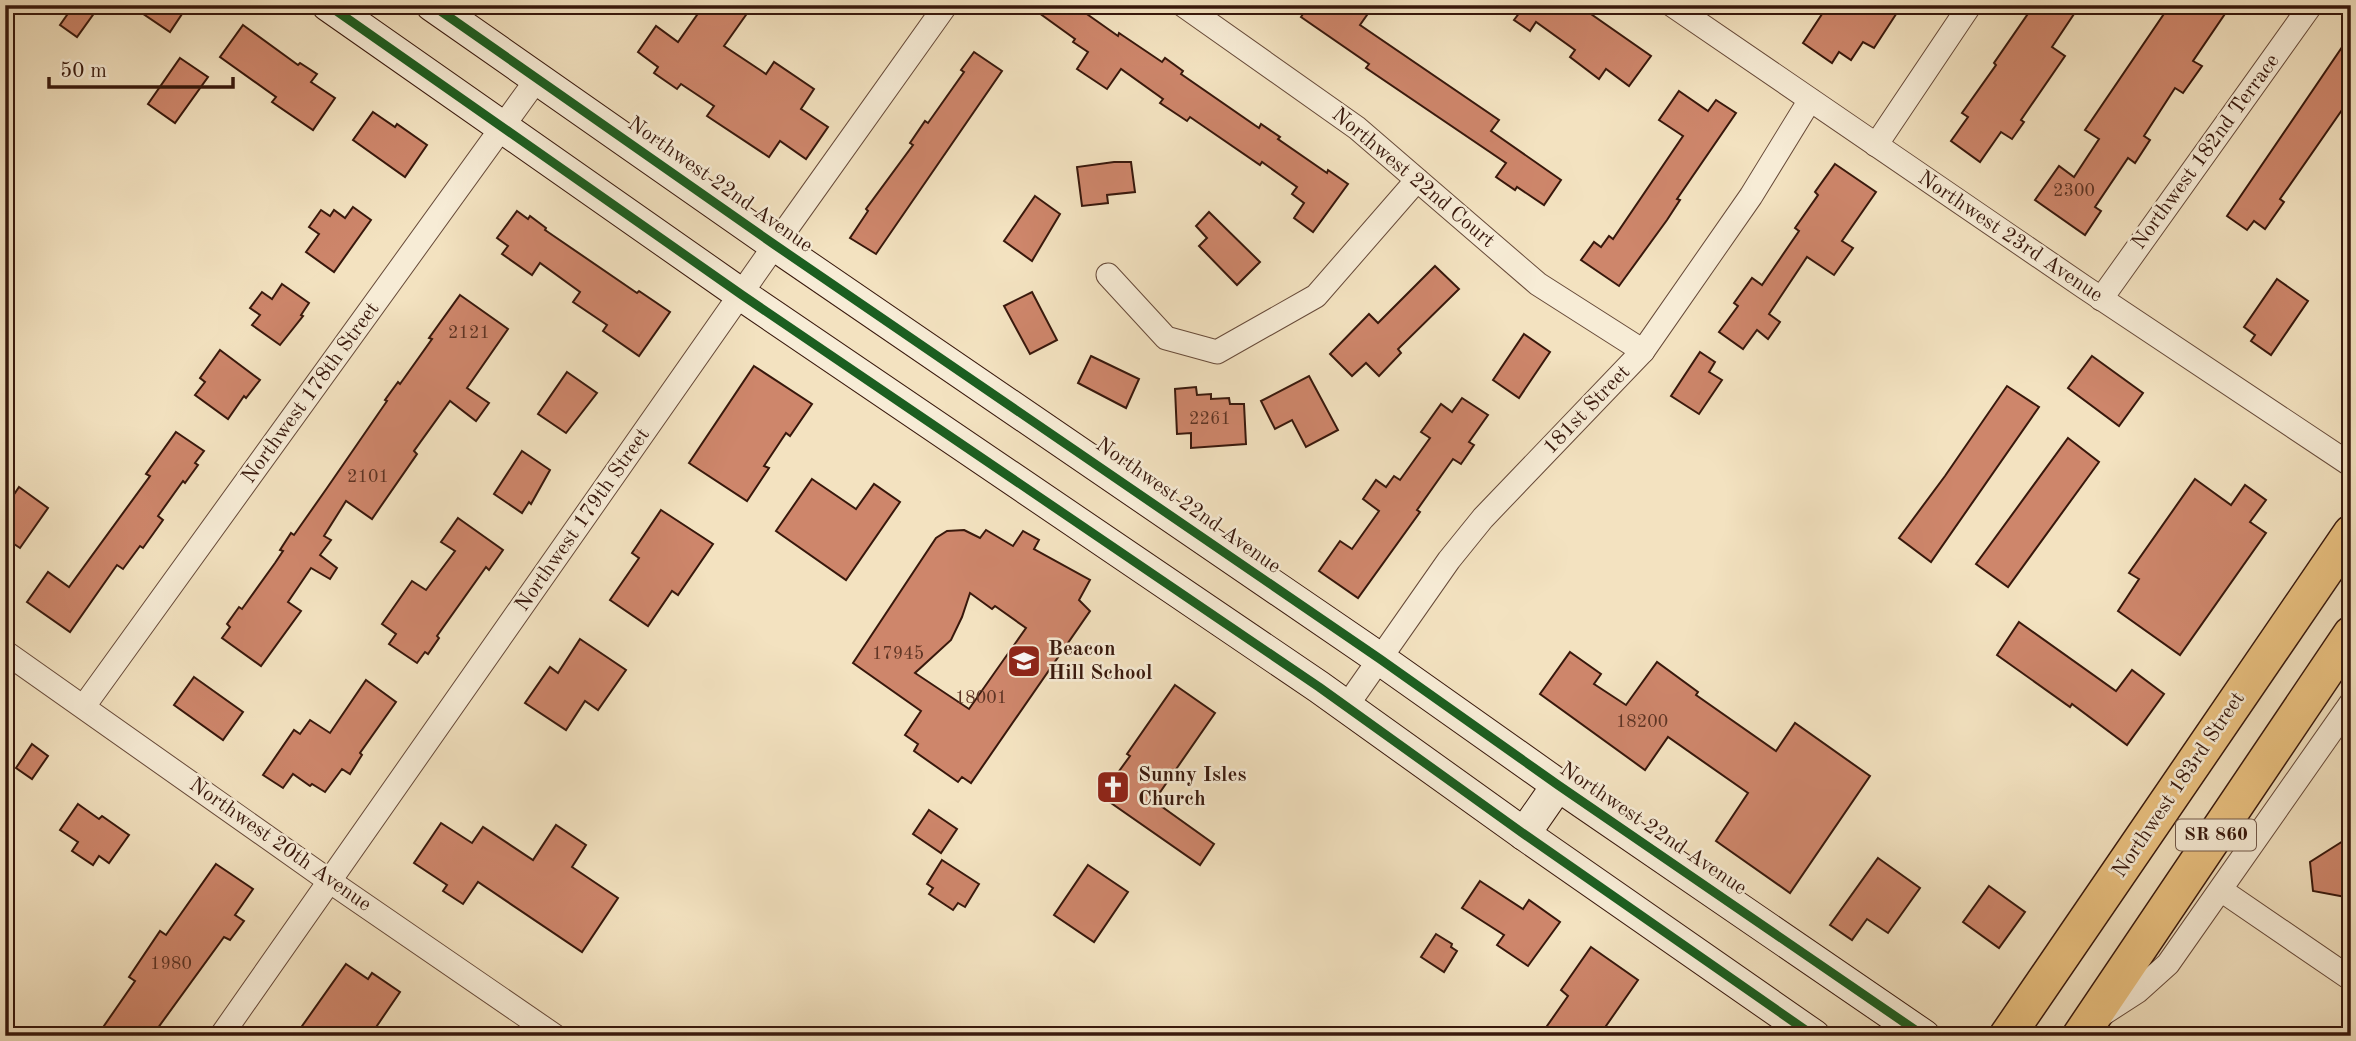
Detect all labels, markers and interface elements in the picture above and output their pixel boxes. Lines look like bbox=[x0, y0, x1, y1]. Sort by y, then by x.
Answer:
scale bar bbox=[49, 46, 233, 90]
street label: Northwest 182nd Terrace bbox=[2128, 51, 2284, 253]
text: 50 m bbox=[60, 61, 107, 82]
street label: Northwest 22nd Court bbox=[1328, 104, 1498, 252]
street label: Northwest 22nd Avenue bbox=[624, 113, 816, 257]
street label: Northwest 23rd Avenue bbox=[1914, 167, 2106, 307]
house number: 2300 bbox=[2053, 182, 2095, 200]
street label: Northwest 178th Street bbox=[238, 299, 384, 487]
house number: 2121 bbox=[448, 324, 490, 342]
street label: 181st Street bbox=[1540, 362, 1634, 458]
house number: 2261 bbox=[1189, 410, 1231, 428]
street label: Northwest 179th Street bbox=[512, 425, 654, 615]
street label: Northwest 22nd Avenue bbox=[1092, 434, 1284, 578]
house number: 2101 bbox=[347, 468, 389, 486]
place label: Beacon Hill School bbox=[1048, 639, 1153, 684]
school or university icon: Beacon Hill School bbox=[1005, 642, 1043, 680]
house number: 17945 bbox=[872, 645, 924, 663]
street label: Northwest 183rd Street bbox=[2109, 688, 2249, 882]
house number: 18001 bbox=[955, 689, 1007, 707]
house number: 18200 bbox=[1616, 713, 1668, 731]
street label: Northwest 22nd Avenue bbox=[1556, 759, 1750, 899]
place label: Sunny Isles Church bbox=[1138, 765, 1247, 810]
church icon: Sunny Isles Church bbox=[1094, 768, 1132, 806]
street label: Northwest 20th Avenue bbox=[185, 774, 375, 916]
road number: SR 860 bbox=[2176, 820, 2256, 850]
house number: 1980 bbox=[150, 955, 192, 973]

